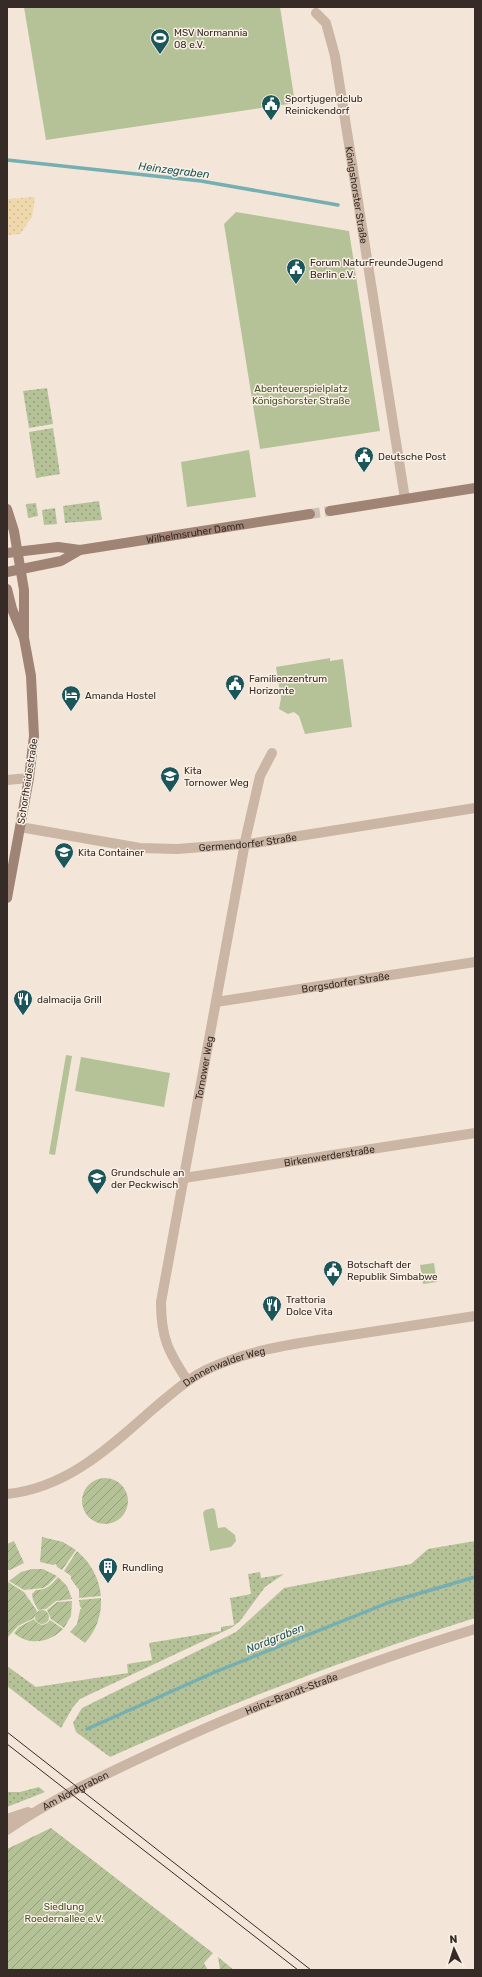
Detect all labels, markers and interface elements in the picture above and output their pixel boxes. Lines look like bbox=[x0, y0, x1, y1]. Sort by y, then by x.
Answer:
sports icon: MSV Normannia 08 e.V. bbox=[149, 27, 171, 55]
place label: MSV Normannia 08 e.V. bbox=[174, 27, 248, 51]
public building icon: Sportjugendclub Reinickendorf bbox=[260, 93, 282, 121]
place label: Sportjugendclub Reinickendorf bbox=[285, 93, 363, 117]
street label: Königshorster Straße bbox=[342, 146, 370, 245]
water label: Heinzegraben bbox=[138, 160, 211, 181]
public building icon: Forum NaturFreundeJugend Berlin e.V. bbox=[285, 257, 307, 285]
place label: Forum NaturFreundeJugend Berlin e.V. bbox=[310, 257, 443, 281]
park label: Abenteuerspielplatz Königshorster Straße bbox=[252, 383, 350, 407]
public building icon: Deutsche Post bbox=[353, 445, 375, 473]
place label: Deutsche Post bbox=[378, 451, 446, 463]
street label: Wilhelmsruher Damm bbox=[145, 519, 245, 547]
public building icon: Familienzentrum Horizonte bbox=[224, 673, 246, 701]
place label: Familienzentrum Horizonte bbox=[249, 673, 327, 697]
hotel icon: Amanda Hostel bbox=[60, 684, 82, 712]
place label: Amanda Hostel bbox=[85, 690, 156, 702]
street label: Schorfheidestraße bbox=[15, 737, 41, 825]
school or university icon: Kita Tornower Weg bbox=[159, 765, 181, 793]
place label: Kita Tornower Weg bbox=[184, 765, 249, 789]
street label: Germendorfer Straße bbox=[198, 831, 298, 854]
school or university icon: Kita Container bbox=[53, 841, 75, 869]
place label: Kita Container bbox=[78, 847, 144, 859]
street label: Borgsdorfer Straße bbox=[301, 970, 391, 996]
restaurant icon: dalmacija Grill bbox=[12, 988, 34, 1016]
place label: dalmacija Grill bbox=[37, 994, 102, 1006]
street label: Tornower Weg bbox=[193, 1035, 217, 1101]
street label: Birkenwerderstraße bbox=[283, 1144, 376, 1169]
school or university icon: Grundschule an der Peckwisch bbox=[86, 1167, 108, 1195]
place label: Grundschule an der Peckwisch bbox=[111, 1167, 184, 1191]
public building icon: Botschaft der Republik Simbabwe bbox=[322, 1259, 344, 1287]
place label: Botschaft der Republik Simbabwe bbox=[347, 1259, 438, 1283]
restaurant icon: Trattoria Dolce Vita bbox=[261, 1294, 283, 1322]
place label: Trattoria Dolce Vita bbox=[286, 1294, 333, 1318]
street label: Dannenwalder Weg bbox=[181, 1345, 267, 1390]
building icon: Rundling bbox=[97, 1556, 119, 1584]
place label: Rundling bbox=[122, 1562, 163, 1574]
water label: Nordgraben bbox=[244, 1621, 306, 1656]
street label: Heinz-Brandt-Straße bbox=[244, 1671, 340, 1718]
street label: Am Nordgraben bbox=[40, 1769, 111, 1813]
park label: Siedlung Roedernallee e.V. bbox=[24, 1901, 104, 1925]
north arrow bbox=[434, 1929, 474, 1969]
text: N bbox=[449, 1933, 458, 1946]

